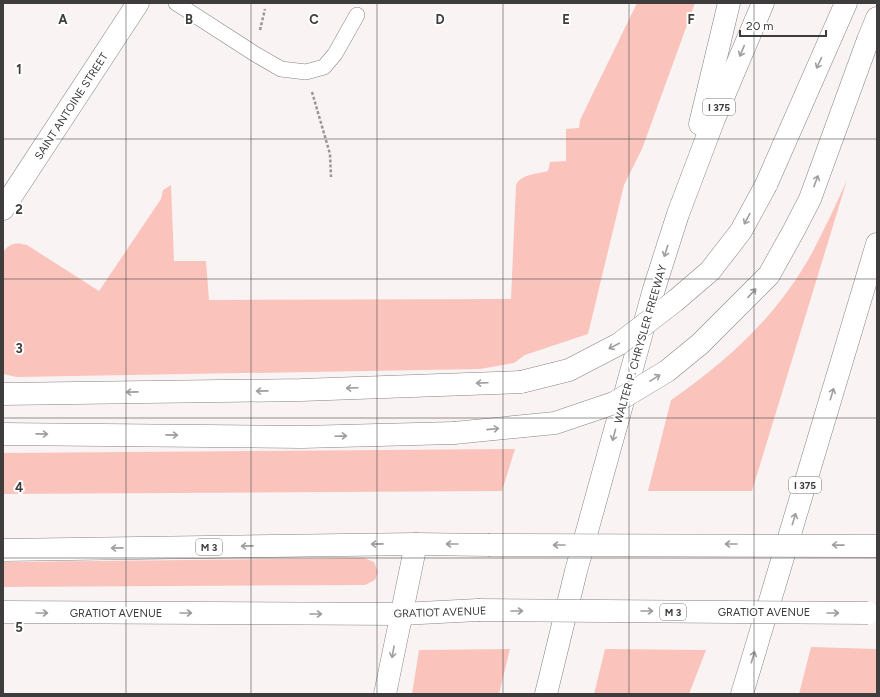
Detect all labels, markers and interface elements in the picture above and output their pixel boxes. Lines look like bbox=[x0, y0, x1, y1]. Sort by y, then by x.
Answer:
text: A bbox=[58, 12, 68, 27]
text: B bbox=[185, 12, 193, 27]
text: C bbox=[309, 12, 319, 27]
text: D bbox=[435, 12, 445, 27]
text: E bbox=[562, 12, 570, 27]
text: F bbox=[687, 12, 695, 27]
scale bar bbox=[740, 12, 826, 38]
text: 20 m bbox=[746, 19, 774, 33]
one-way arrow bbox=[737, 45, 745, 57]
street label: SAINT ANTOINE STREET bbox=[32, 50, 111, 162]
one-way arrow bbox=[815, 56, 822, 68]
text: 1 bbox=[16, 62, 22, 77]
road number: I 375 bbox=[703, 99, 735, 115]
one-way arrow bbox=[813, 175, 821, 187]
text: 2 bbox=[15, 202, 23, 217]
one-way arrow bbox=[743, 213, 751, 225]
one-way arrow bbox=[662, 244, 670, 256]
street label: WALTER P. CHRYSLER FREEWAY bbox=[612, 263, 669, 425]
one-way arrow bbox=[747, 288, 757, 298]
text: 3 bbox=[15, 341, 23, 356]
one-way arrow bbox=[608, 343, 620, 351]
one-way arrow bbox=[649, 374, 660, 382]
one-way arrow bbox=[476, 380, 489, 387]
one-way arrow bbox=[346, 384, 359, 392]
one-way arrow bbox=[256, 387, 269, 394]
one-way arrow bbox=[126, 388, 139, 396]
one-way arrow bbox=[829, 388, 836, 401]
one-way arrow bbox=[486, 425, 499, 433]
one-way arrow bbox=[609, 428, 617, 441]
one-way arrow bbox=[35, 430, 48, 438]
one-way arrow bbox=[165, 431, 178, 439]
one-way arrow bbox=[334, 432, 347, 440]
road number: I 375 bbox=[789, 477, 821, 493]
text: 4 bbox=[15, 480, 23, 495]
one-way arrow bbox=[791, 512, 798, 525]
road number: M 3 bbox=[196, 539, 222, 555]
one-way arrow bbox=[446, 540, 459, 548]
one-way arrow bbox=[725, 540, 738, 548]
one-way arrow bbox=[371, 541, 384, 548]
one-way arrow bbox=[553, 541, 566, 548]
one-way arrow bbox=[832, 541, 845, 549]
one-way arrow bbox=[241, 542, 254, 550]
one-way arrow bbox=[111, 544, 124, 552]
street label: GRATIOT AVENUE bbox=[393, 604, 487, 621]
road number: M 3 bbox=[660, 604, 686, 620]
street label: GRATIOT AVENUE bbox=[718, 606, 810, 619]
street label: GRATIOT AVENUE bbox=[70, 607, 162, 620]
one-way arrow bbox=[510, 607, 523, 615]
one-way arrow bbox=[640, 608, 653, 615]
one-way arrow bbox=[35, 609, 48, 617]
one-way arrow bbox=[179, 609, 192, 617]
one-way arrow bbox=[826, 609, 839, 617]
one-way arrow bbox=[309, 610, 322, 618]
text: 5 bbox=[15, 620, 23, 635]
one-way arrow bbox=[389, 645, 397, 658]
one-way arrow bbox=[750, 650, 757, 663]

